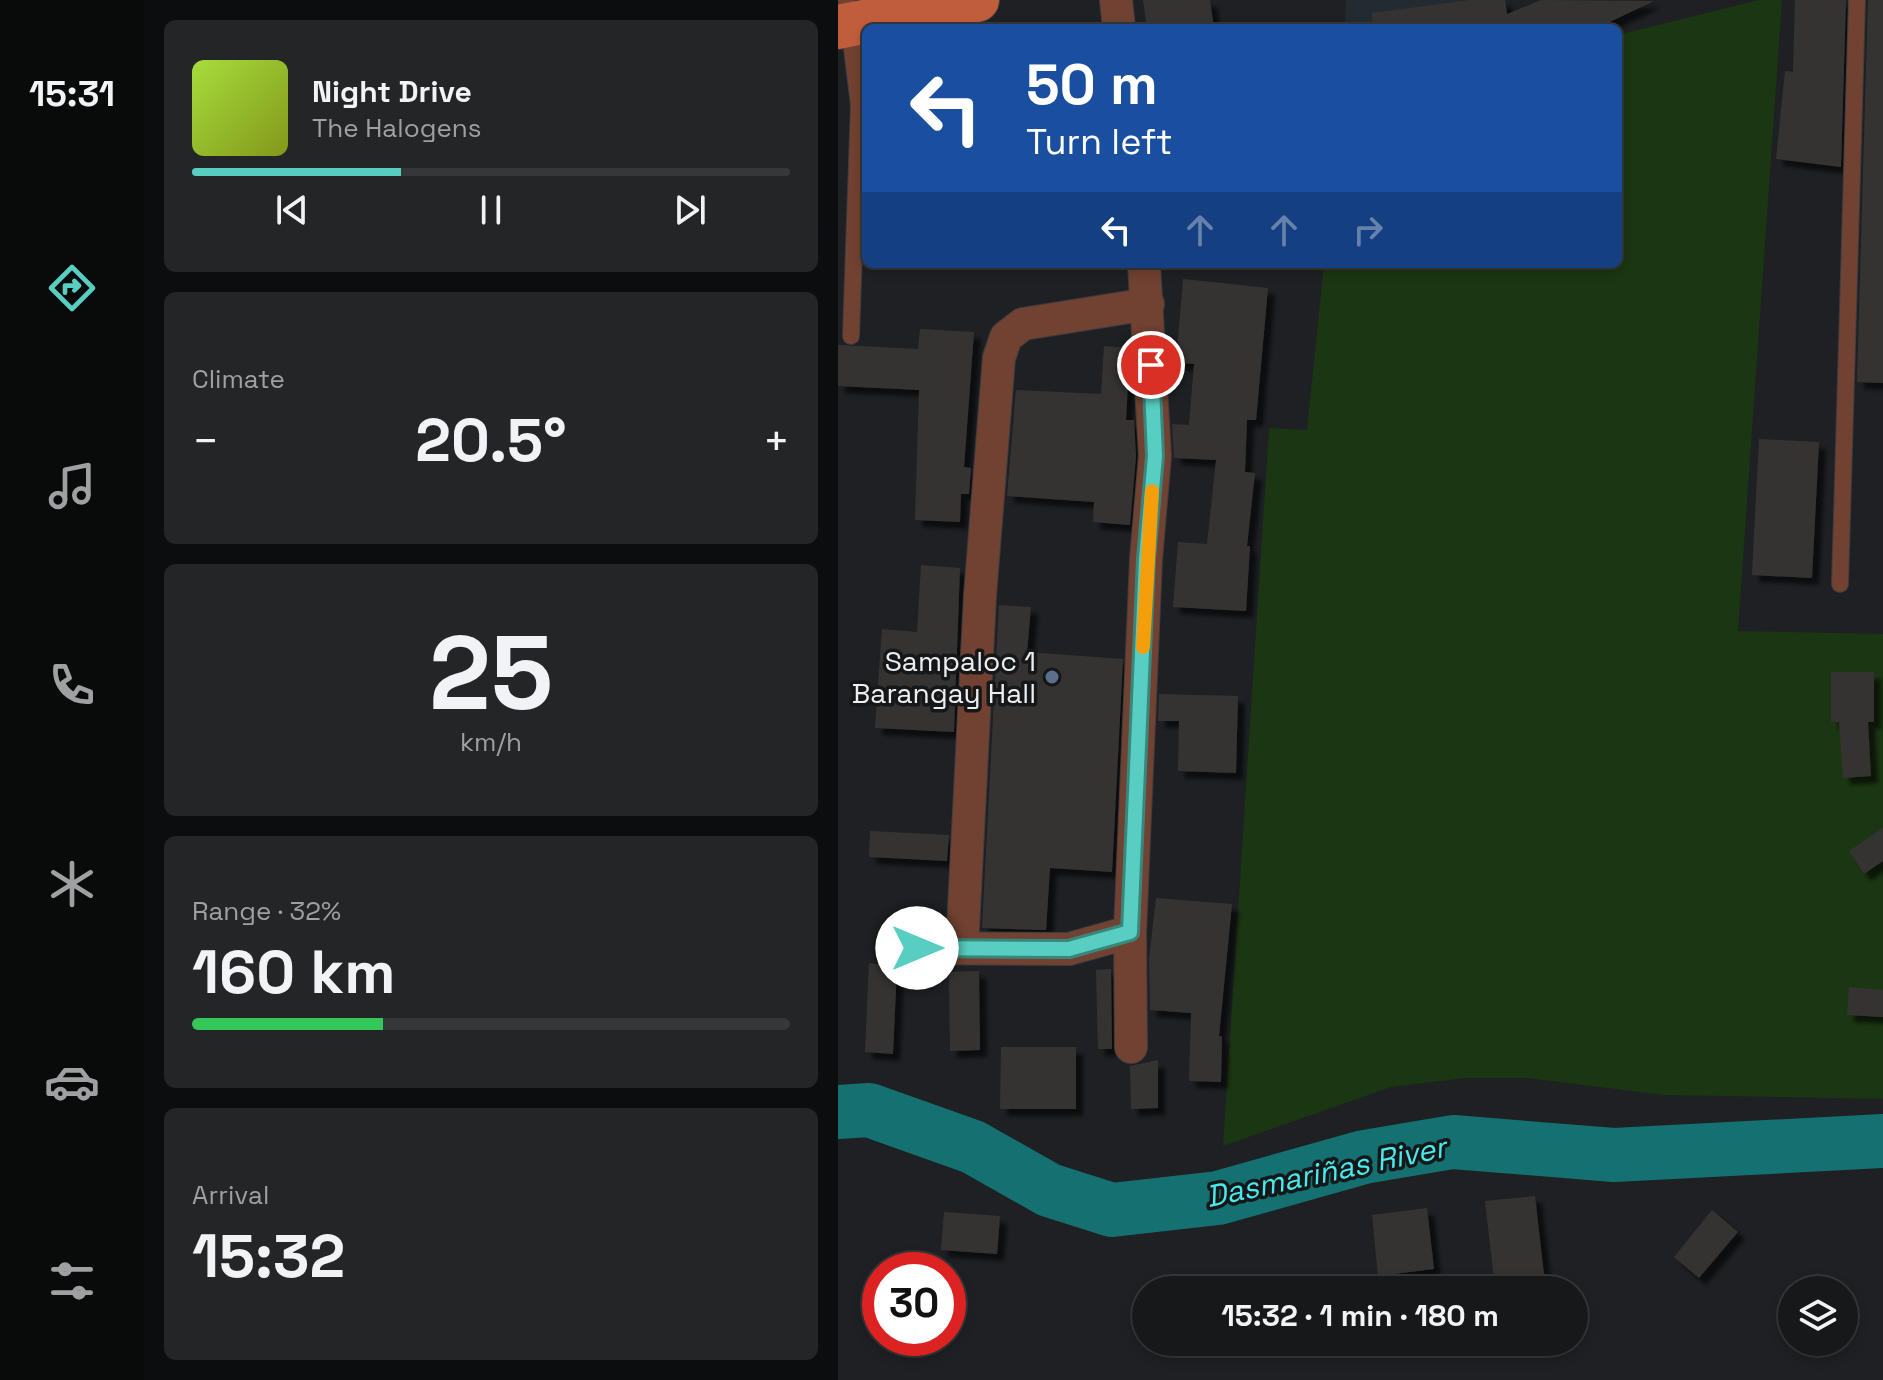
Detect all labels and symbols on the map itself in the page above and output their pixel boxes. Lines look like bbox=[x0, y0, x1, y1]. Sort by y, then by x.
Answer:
pin bbox=[1117, 331, 1185, 399]
place label: Sampaloc 1 Barangay Hall bbox=[852, 643, 1036, 711]
marker: Sampaloc 1 Barangay Hall bbox=[1043, 668, 1061, 686]
position arrow bbox=[875, 906, 959, 990]
water label: Dasmariñas River bbox=[1202, 1126, 1452, 1216]
speed limit sign: 30 bbox=[862, 1252, 966, 1356]

